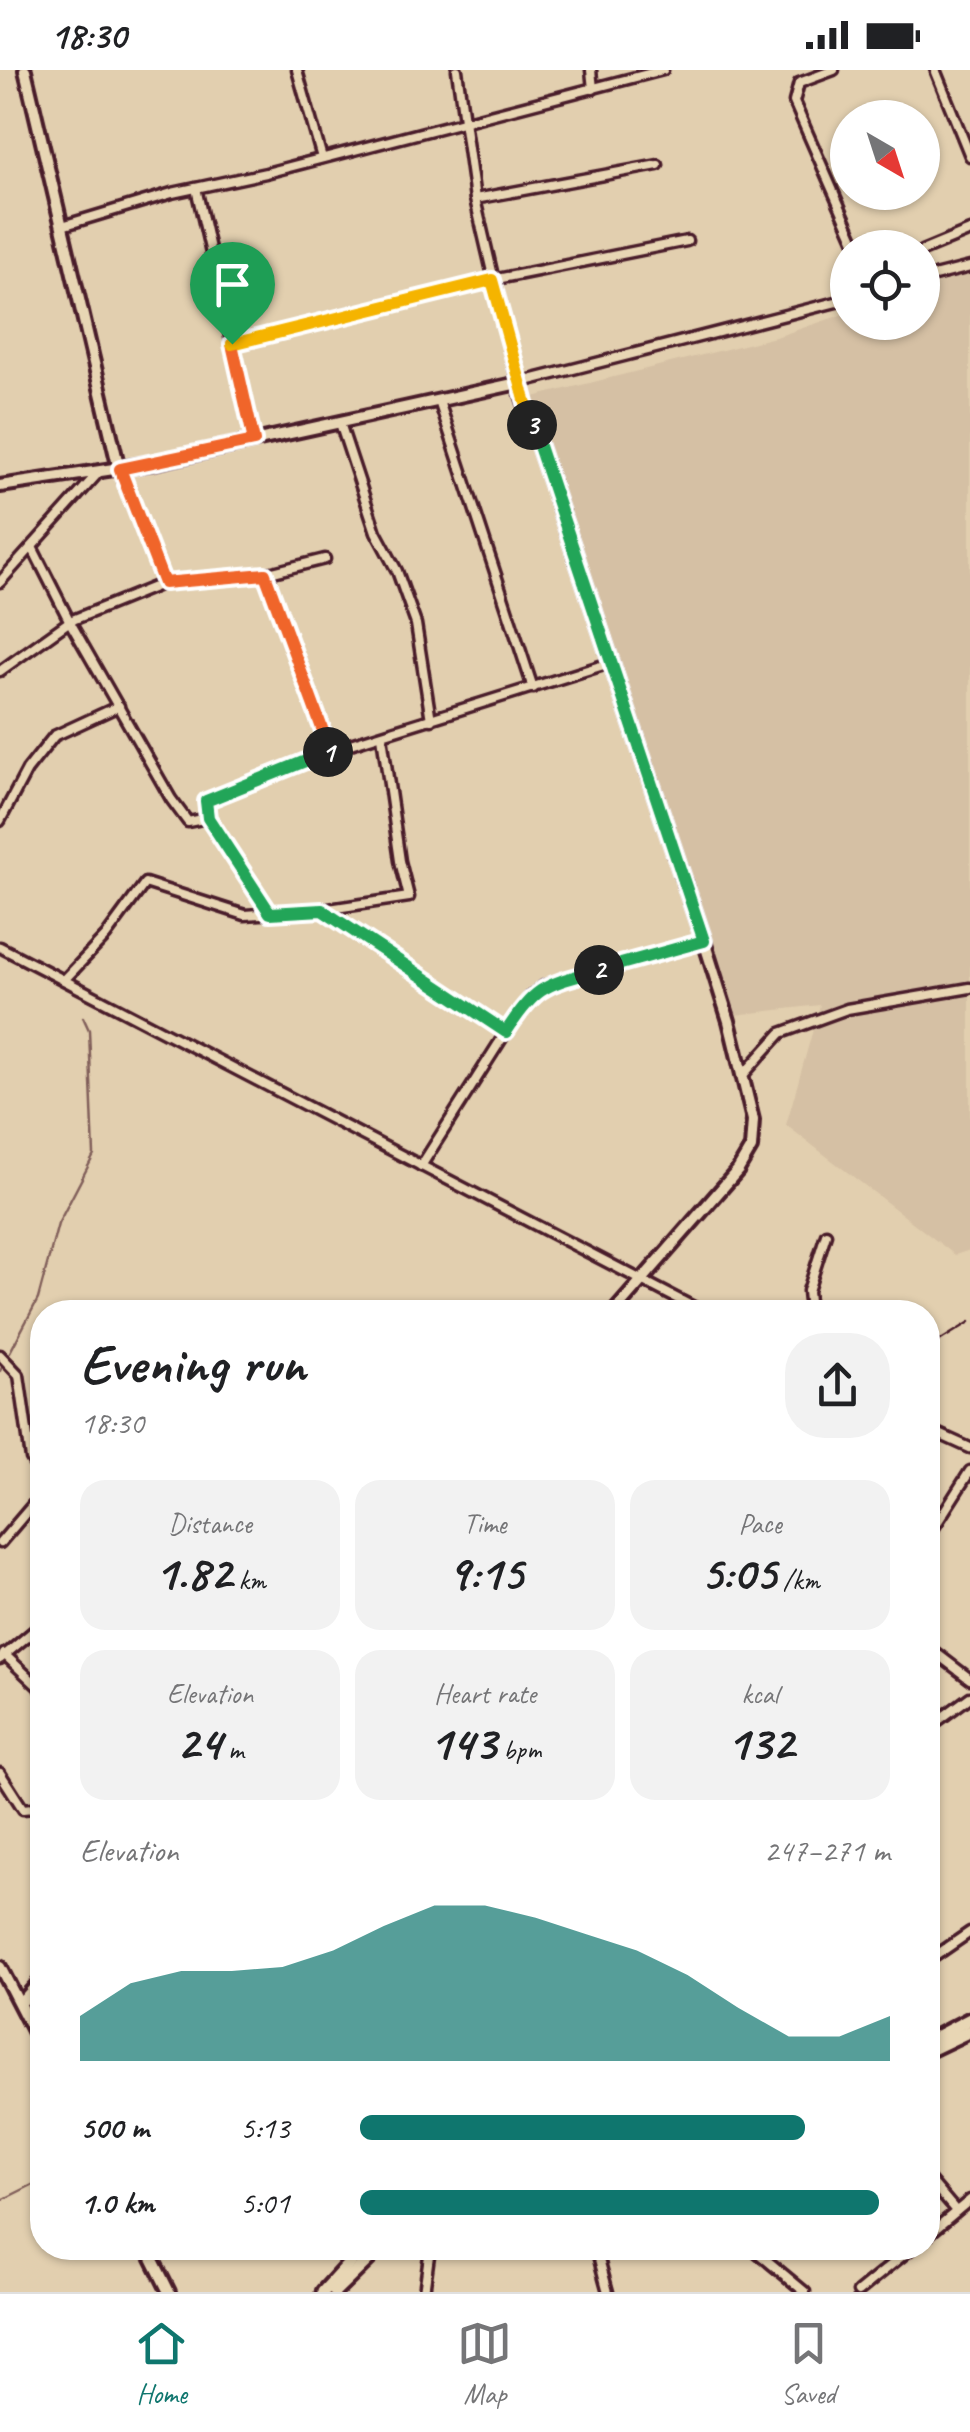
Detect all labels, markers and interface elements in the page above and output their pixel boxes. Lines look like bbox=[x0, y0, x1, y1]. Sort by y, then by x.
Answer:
text: 18:30 bbox=[50, 12, 126, 59]
north arrow bbox=[830, 100, 940, 210]
map controls bbox=[830, 100, 940, 340]
button: locate bbox=[830, 230, 940, 340]
pin bbox=[190, 242, 275, 345]
icon: arrive bbox=[205, 257, 260, 312]
pin: 3 bbox=[507, 400, 557, 450]
text: 3 bbox=[526, 407, 538, 442]
pin: 1 bbox=[303, 727, 353, 777]
text: 1 bbox=[322, 734, 334, 769]
pin: 2 bbox=[574, 945, 624, 995]
text: 2 bbox=[593, 952, 605, 987]
text: Evening run bbox=[80, 1329, 305, 1399]
button: share bbox=[785, 1333, 890, 1438]
text: 18:30 bbox=[80, 1402, 144, 1443]
text: Distance bbox=[168, 1506, 252, 1541]
text: Time bbox=[464, 1506, 506, 1541]
text: Pace bbox=[738, 1506, 782, 1541]
text: 1.82 bbox=[154, 1541, 232, 1604]
text: 9:15 bbox=[447, 1541, 523, 1604]
text: 5:05 bbox=[700, 1541, 776, 1604]
text: km bbox=[232, 1562, 266, 1597]
text: /km bbox=[776, 1562, 820, 1597]
text: Elevation bbox=[167, 1676, 253, 1711]
text: Heart rate bbox=[434, 1676, 536, 1711]
text: kcal bbox=[741, 1676, 779, 1711]
text: 24 bbox=[176, 1711, 221, 1774]
text: 143 bbox=[429, 1711, 496, 1774]
text: 132 bbox=[726, 1711, 794, 1774]
text: m bbox=[221, 1732, 244, 1767]
text: bpm bbox=[496, 1732, 541, 1767]
text: Elevation bbox=[80, 1830, 178, 1871]
text: 247–271 m bbox=[764, 1830, 890, 1871]
text: 500 m bbox=[80, 2107, 149, 2148]
text: 5:13 bbox=[240, 2107, 290, 2148]
text: 1.0 km bbox=[80, 2182, 154, 2223]
text: 5:01 bbox=[240, 2182, 290, 2223]
tab: Home bbox=[134, 2316, 189, 2411]
tab: Map bbox=[457, 2316, 512, 2411]
tab: Saved bbox=[781, 2316, 836, 2411]

